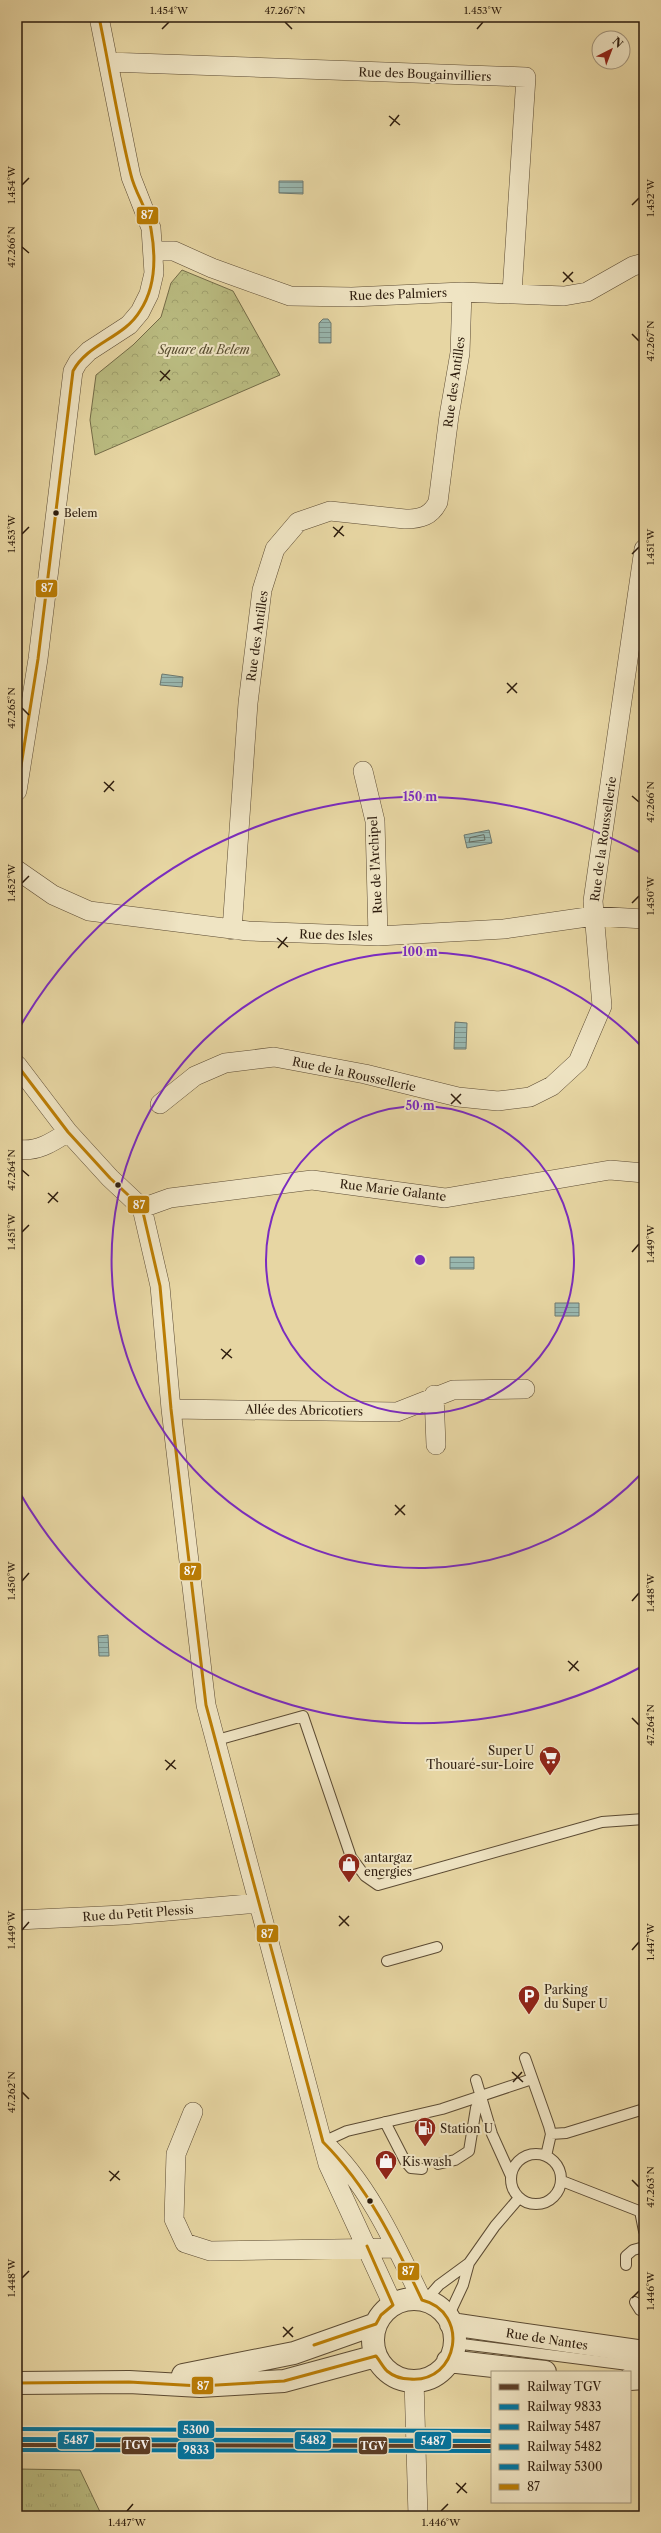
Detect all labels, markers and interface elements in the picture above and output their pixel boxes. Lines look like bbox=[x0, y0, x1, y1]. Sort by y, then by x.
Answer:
text: 1.454°W bbox=[150, 4, 189, 17]
text: 47.267°N bbox=[265, 4, 305, 17]
text: 1.453°W bbox=[464, 4, 503, 17]
north arrow bbox=[591, 30, 631, 70]
text: N bbox=[609, 34, 626, 51]
street label: Rue des Bougainvilliers bbox=[358, 64, 492, 84]
text: 1.454°W bbox=[5, 165, 18, 204]
text: 1.452°W bbox=[644, 178, 657, 217]
line badge: 87 bbox=[136, 206, 159, 225]
text: 87 bbox=[141, 208, 154, 222]
text: 47.266°N bbox=[5, 226, 18, 268]
street label: Rue des Palmiers bbox=[349, 285, 447, 303]
text: 47.267°N bbox=[644, 321, 657, 361]
street label: Rue des Antilles bbox=[440, 336, 468, 428]
park label: Square du Belem bbox=[157, 342, 250, 357]
place label: Belem bbox=[64, 506, 98, 520]
marker: Belem bbox=[51, 508, 61, 518]
text: 1.453°W bbox=[5, 514, 18, 553]
text: 1.451°W bbox=[644, 528, 657, 565]
line badge: 87 bbox=[35, 579, 58, 598]
text: 87 bbox=[41, 581, 54, 595]
street label: Rue des Antilles bbox=[243, 590, 271, 682]
text: 47.265°N bbox=[5, 687, 18, 729]
street label: Rue de la Roussellerie bbox=[587, 775, 619, 903]
text: 47.266°N bbox=[644, 781, 657, 823]
text: 150 m bbox=[403, 789, 437, 804]
street label: Rue de l'Archipel bbox=[365, 815, 385, 914]
text: 1.452°W bbox=[5, 863, 18, 902]
text: 1.450°W bbox=[644, 876, 657, 915]
street label: Rue des Isles bbox=[299, 926, 373, 944]
text: 100 m bbox=[402, 944, 438, 959]
street label: Rue de la Roussellerie bbox=[291, 1054, 418, 1095]
text: 50 m bbox=[405, 1098, 435, 1113]
text: 47.264°N bbox=[5, 1149, 18, 1191]
street label: Rue Marie Galante bbox=[339, 1176, 447, 1204]
unlabelled marker bbox=[113, 1180, 123, 1190]
line badge: 87 bbox=[127, 1195, 150, 1214]
text: 87 bbox=[133, 1198, 146, 1212]
text: 1.451°W bbox=[5, 1213, 18, 1250]
text: 1.449°W bbox=[644, 1224, 657, 1263]
centre of rings bbox=[413, 1253, 427, 1267]
street label: Allée des Abricotiers bbox=[244, 1401, 363, 1419]
text: 1.450°W bbox=[5, 1561, 18, 1600]
line badge: 87 bbox=[179, 1562, 202, 1581]
text: 87 bbox=[184, 1564, 197, 1578]
text: 1.448°W bbox=[644, 1573, 657, 1612]
text: 47.264°N bbox=[644, 1704, 657, 1746]
place label: Super U Thouaré-sur-Loire bbox=[426, 1743, 534, 1772]
supermarket icon: Super U Thouaré-sur-Loire bbox=[537, 1744, 563, 1777]
place label: antargaz energies bbox=[364, 1850, 412, 1879]
shop icon: antargaz energies bbox=[336, 1851, 362, 1884]
street label: Rue du Petit Plessis bbox=[82, 1902, 194, 1924]
text: 1.449°W bbox=[5, 1910, 18, 1949]
text: 1.447°W bbox=[644, 1922, 657, 1961]
line badge: 87 bbox=[256, 1924, 279, 1943]
text: 87 bbox=[261, 1927, 274, 1941]
place label: Parking du Super U bbox=[544, 1982, 608, 2011]
parking icon: Parking du Super U bbox=[516, 1983, 542, 2016]
text: 47.262°N bbox=[5, 2071, 18, 2113]
fuel station icon: Station U bbox=[412, 2115, 438, 2148]
place label: Station U bbox=[440, 2121, 493, 2136]
shop icon: Kis wash bbox=[373, 2148, 399, 2181]
place label: Kis wash bbox=[402, 2154, 452, 2169]
text: 47.263°N bbox=[644, 2166, 657, 2208]
unlabelled marker bbox=[365, 2196, 375, 2206]
text: 1.448°W bbox=[5, 2258, 18, 2297]
line badge: 87 bbox=[397, 2262, 420, 2281]
text: 87 bbox=[402, 2264, 415, 2278]
text: 1.446°W bbox=[644, 2271, 657, 2310]
street label: Rue de Nantes bbox=[505, 2325, 589, 2353]
legend bbox=[491, 2371, 631, 2503]
line badge: 87 bbox=[191, 2376, 214, 2395]
text: 87 bbox=[197, 2379, 210, 2393]
text: Railway TGV bbox=[527, 2379, 602, 2394]
text: Railway 9833 bbox=[527, 2399, 602, 2414]
text: Railway 5487 bbox=[527, 2419, 601, 2434]
line badge: 5300 bbox=[177, 2420, 215, 2439]
text: 5300 bbox=[183, 2423, 209, 2437]
line badge: 5487 bbox=[57, 2431, 95, 2450]
line badge: 5482 bbox=[294, 2431, 332, 2450]
line badge: 5487 bbox=[414, 2431, 452, 2450]
text: 5487 bbox=[63, 2433, 89, 2447]
text: 5482 bbox=[300, 2433, 326, 2447]
text: 5487 bbox=[420, 2434, 446, 2448]
line badge: TGV bbox=[121, 2436, 151, 2455]
line badge: TGV bbox=[358, 2436, 388, 2455]
text: TGV bbox=[123, 2438, 150, 2452]
text: TGV bbox=[360, 2439, 387, 2453]
text: Railway 5482 bbox=[527, 2439, 602, 2454]
line badge: 9833 bbox=[177, 2441, 215, 2460]
text: 9833 bbox=[183, 2443, 209, 2457]
text: Railway 5300 bbox=[527, 2459, 603, 2474]
text: 87 bbox=[527, 2479, 540, 2494]
text: 1.447°W bbox=[108, 2516, 147, 2529]
text: 1.446°W bbox=[422, 2516, 461, 2529]

